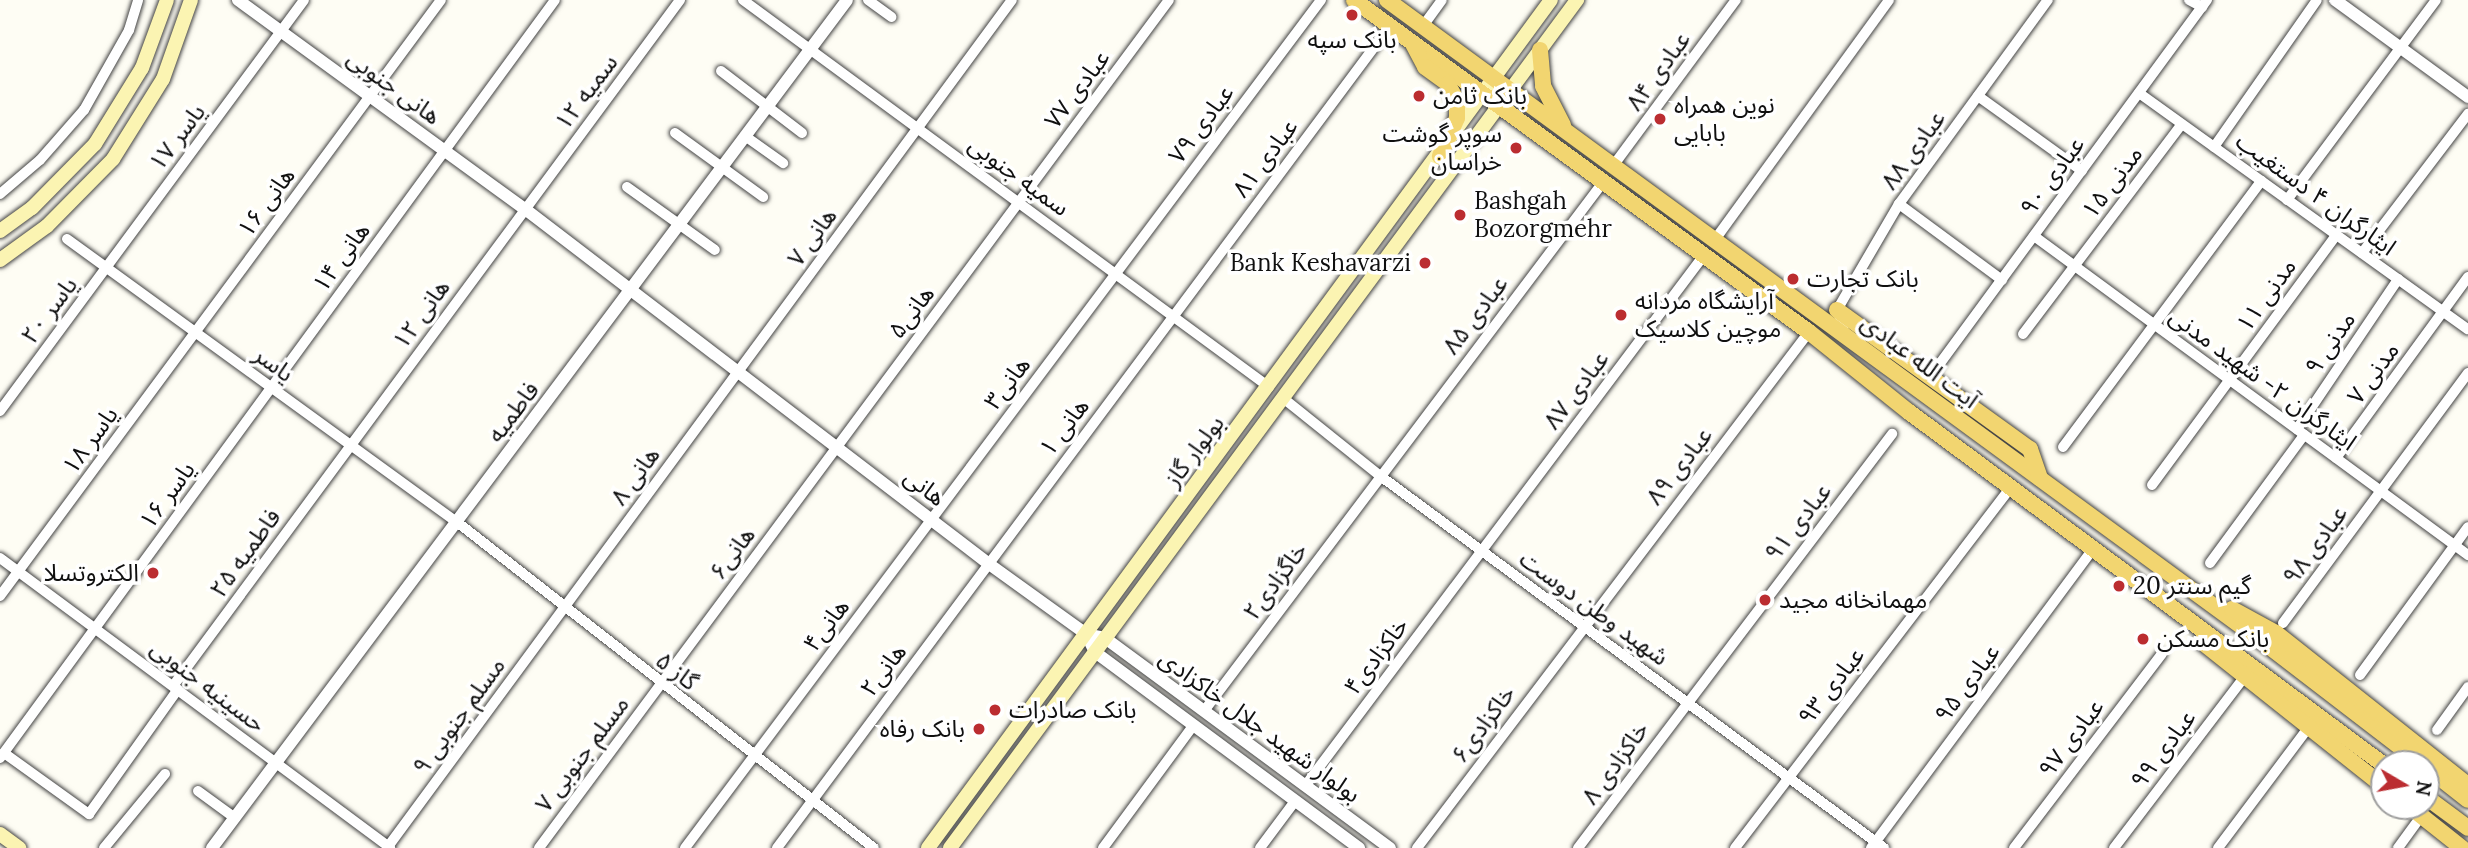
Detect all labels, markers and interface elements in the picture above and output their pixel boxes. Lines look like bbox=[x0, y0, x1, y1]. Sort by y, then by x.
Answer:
marker: بانک سپه bbox=[1344, 7, 1360, 23]
place label: بانک سپه bbox=[1307, 26, 1397, 54]
street label: عبادی ۸۴ bbox=[1620, 26, 1696, 116]
street label: هانی جنوبی bbox=[341, 43, 447, 131]
street label: عبادی ۷۷ bbox=[1038, 44, 1116, 134]
street label: سمیه ۱۲ bbox=[548, 49, 624, 135]
street label: عبادی ۷۹ bbox=[1162, 79, 1240, 169]
place label: بانک ثامن bbox=[1433, 82, 1527, 110]
marker: بانک ثامن bbox=[1411, 88, 1427, 104]
place label: نوین همراه بابایی bbox=[1674, 91, 1775, 147]
street label: یاسر ۱۷ bbox=[143, 98, 211, 176]
street label: عبادی ۸۸ bbox=[1875, 105, 1951, 195]
marker: نوین همراه بابایی bbox=[1652, 111, 1668, 127]
street label: عبادی ۸۱ bbox=[1226, 113, 1304, 203]
place label: سوپر گوشت خراسان bbox=[1383, 120, 1502, 176]
street label: ایثارگران ۴ دستغیب bbox=[2230, 126, 2402, 262]
street label: سمیه جنوبی bbox=[963, 130, 1075, 222]
street label: عبادی ۹۰ bbox=[2014, 131, 2090, 221]
marker: سوپر گوشت خراسان bbox=[1508, 140, 1524, 156]
street label: مدنی ۱۵ bbox=[2075, 140, 2149, 224]
street label: هانی ۱۶ bbox=[231, 162, 301, 242]
place label: Bashgah Bozorgmehr bbox=[1474, 187, 1612, 243]
street label: هانی ۷ bbox=[781, 202, 843, 272]
marker: Bashgah Bozorgmehr bbox=[1452, 207, 1468, 223]
street label: هانی ۱۴ bbox=[306, 217, 376, 297]
place label: Bank Keshavarzi bbox=[1230, 249, 1411, 277]
street label: مدنی ۱۱ bbox=[2230, 253, 2302, 337]
marker: Bank Keshavarzi bbox=[1417, 255, 1433, 271]
place label: بانک تجارت bbox=[1807, 265, 1919, 293]
street label: عبادی ۸۵ bbox=[1436, 270, 1514, 360]
street label: یاسر ۲۰ bbox=[15, 271, 83, 349]
marker: بانک تجارت bbox=[1785, 271, 1801, 287]
street label: هانی ۱۲ bbox=[386, 274, 456, 354]
street label: هانی۵ bbox=[882, 280, 940, 344]
place label: آرایشگاه مردانه موچین کلاسیک bbox=[1635, 287, 1781, 343]
street label: ایثارگران ۲- شهید مدنی bbox=[2164, 301, 2362, 457]
street label: مدنی ۹ bbox=[2299, 306, 2361, 380]
marker: آرایشگاه مردانه موچین کلاسیک bbox=[1613, 307, 1629, 323]
street label: آیت الله عبادی bbox=[1856, 308, 1984, 414]
street label: مدنی ۷ bbox=[2341, 336, 2405, 410]
street label: یاسر bbox=[248, 340, 300, 388]
street label: عبادی ۸۷ bbox=[1537, 345, 1615, 435]
street label: هانی۳ bbox=[978, 351, 1036, 415]
street label: فاطمیه bbox=[481, 376, 545, 448]
street label: هانی ۱ bbox=[1033, 392, 1095, 462]
street label: یاسر ۱۸ bbox=[56, 401, 124, 479]
street label: بولوار گاز bbox=[1158, 410, 1230, 492]
street label: عبادی ۸۹ bbox=[1640, 421, 1718, 511]
street label: هانی ۸ bbox=[604, 441, 666, 511]
street label: یاسر ۱۶ bbox=[133, 456, 201, 534]
street label: هانی bbox=[898, 462, 952, 512]
street label: عبادی ۹۱ bbox=[1759, 477, 1837, 567]
street label: عبادی ۹۸ bbox=[2277, 500, 2353, 590]
street label: فاطمیه ۲۵ bbox=[203, 503, 287, 603]
street label: هانی۶ bbox=[703, 521, 761, 585]
street label: خاگزادی۲ bbox=[1237, 537, 1313, 625]
street label: شهید وطن دوست bbox=[1514, 544, 1674, 672]
place label: الکتروتسلا bbox=[44, 559, 139, 587]
marker: الکتروتسلا bbox=[145, 565, 161, 581]
place label: گیم سنتر 20 bbox=[2133, 572, 2251, 600]
marker: گیم سنتر 20 bbox=[2111, 578, 2127, 594]
place label: مهمانخانه مجید bbox=[1779, 586, 1927, 614]
marker: مهمانخانه مجید bbox=[1757, 592, 1773, 608]
street label: هانی۴ bbox=[797, 593, 855, 657]
street label: خاکزادی۴ bbox=[1338, 612, 1414, 700]
place label: بانک مسکن bbox=[2157, 625, 2269, 653]
marker: بانک مسکن bbox=[2135, 631, 2151, 647]
street label: حسینیه جنوبی bbox=[145, 633, 271, 739]
street label: هانی۲ bbox=[854, 638, 912, 702]
street label: عبادی ۹۵ bbox=[1928, 638, 2006, 728]
street label: عبادی ۹۳ bbox=[1792, 641, 1870, 731]
street label: بولوار شهید جلال خاکزادی bbox=[1154, 643, 1366, 809]
street label: گاز ۵ bbox=[650, 646, 704, 696]
street label: مسلم جنوبی ۹ bbox=[407, 652, 511, 780]
street label: خاکزادی۶ bbox=[1445, 680, 1521, 768]
street label: مسلم جنوبی ۷ bbox=[529, 690, 635, 818]
street label: عبادی ۹۷ bbox=[2032, 693, 2110, 783]
place label: بانک صادرات bbox=[1009, 696, 1136, 724]
marker: بانک صادرات bbox=[987, 702, 1003, 718]
street label: عبادی ۹۹ bbox=[2124, 704, 2202, 794]
place label: بانک رفاه bbox=[880, 715, 965, 743]
street label: خاکزادی ۸ bbox=[1575, 716, 1655, 810]
marker: بانک رفاه bbox=[971, 721, 987, 737]
north arrow bbox=[2370, 750, 2440, 820]
text: N bbox=[2411, 779, 2437, 798]

